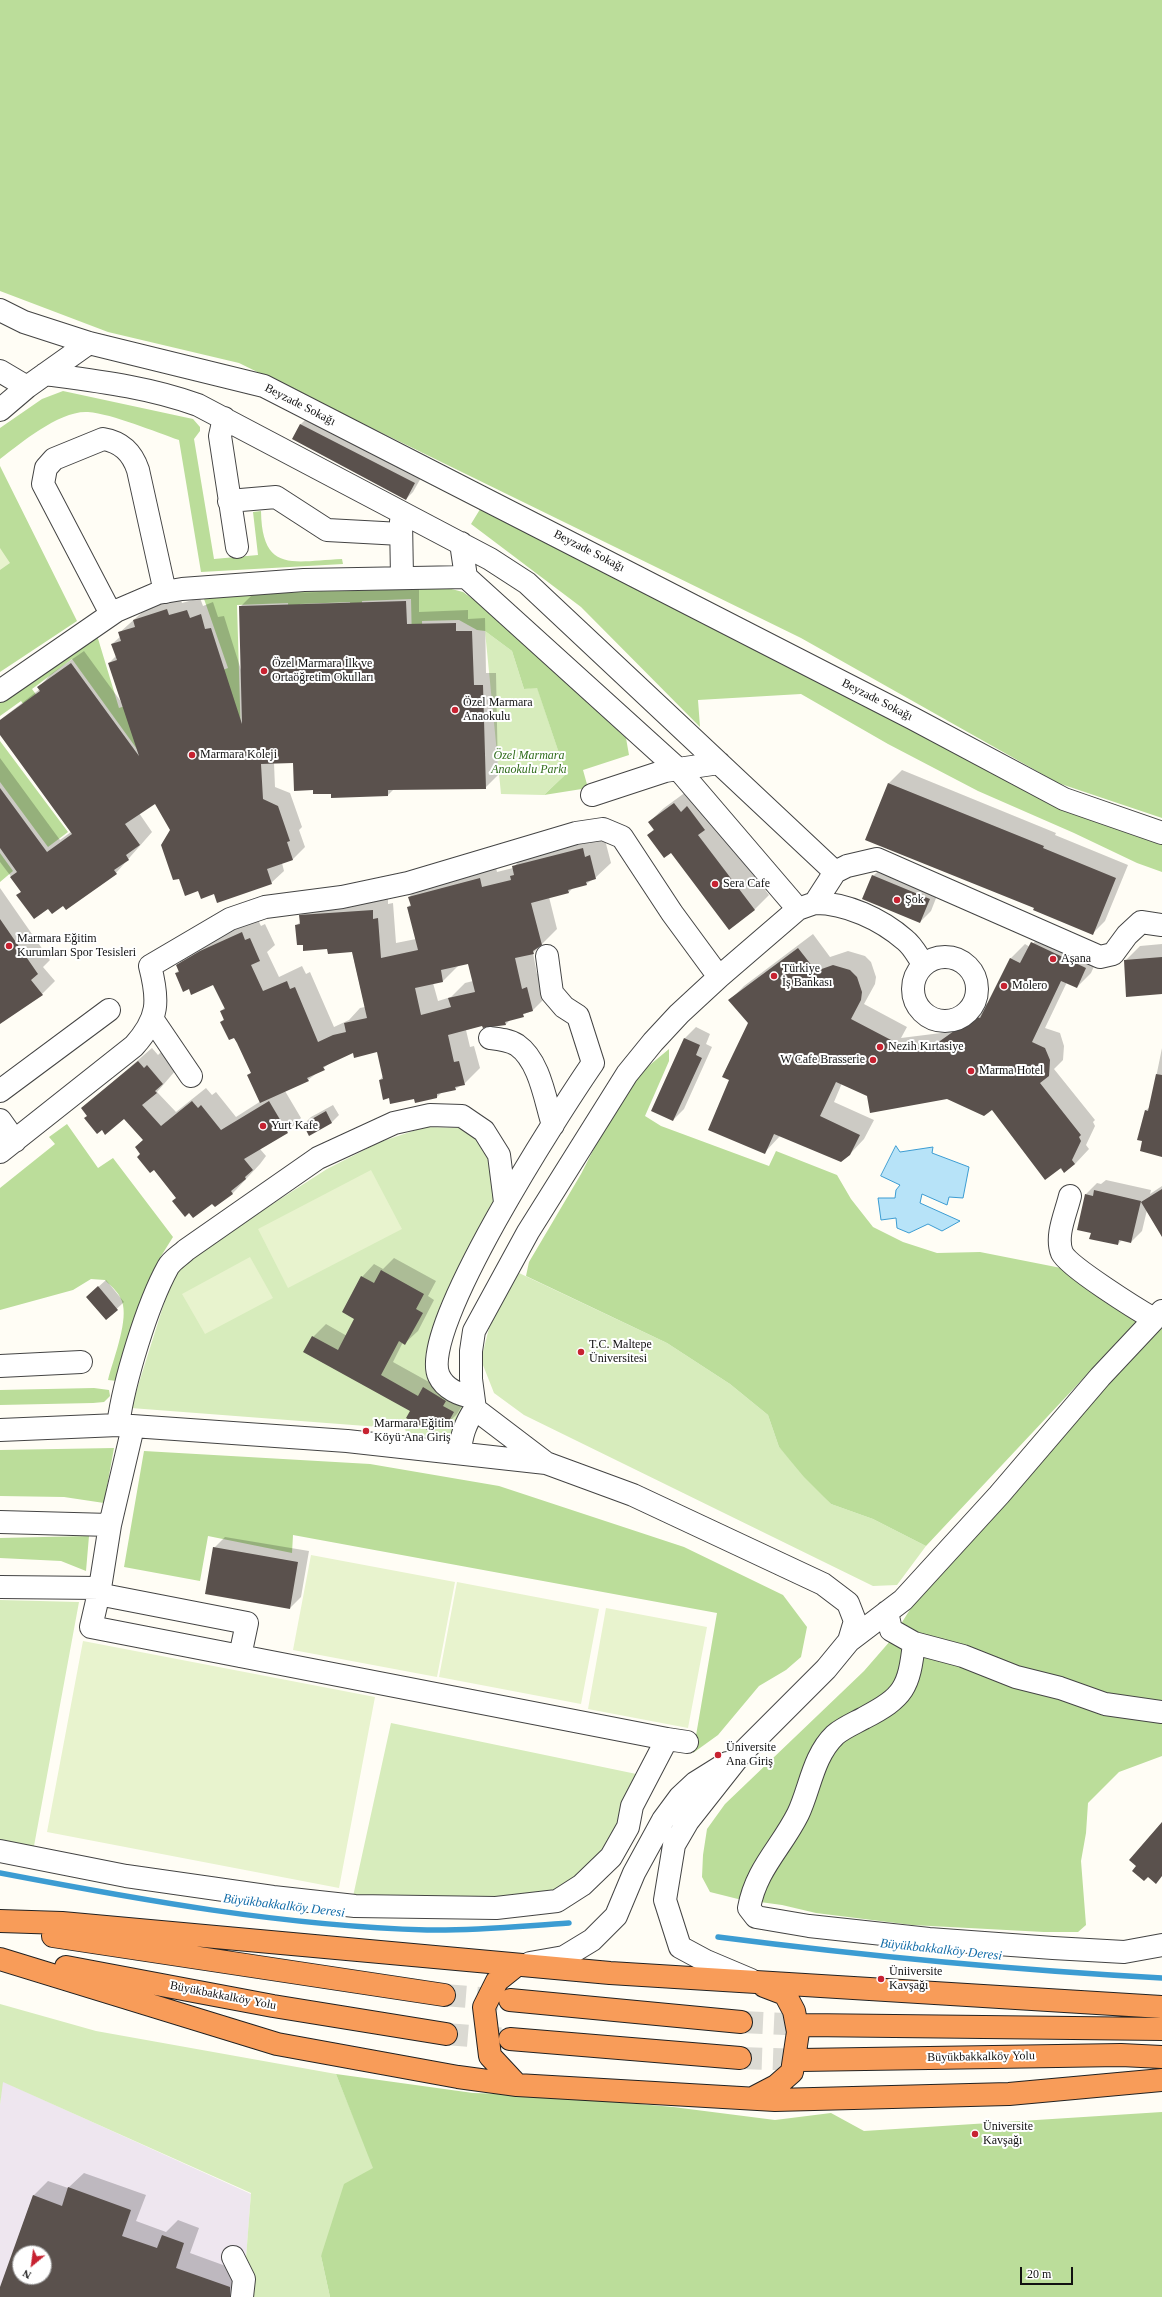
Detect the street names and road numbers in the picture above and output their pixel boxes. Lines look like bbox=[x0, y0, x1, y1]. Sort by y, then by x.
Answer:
street label: Beyzade Sokağı bbox=[262, 381, 338, 429]
street label: Beyzade Sokağı bbox=[551, 527, 627, 575]
street label: Beyzade Sokağı bbox=[839, 676, 915, 724]
street label: Büyükbakkalköy Yolu bbox=[169, 1979, 277, 2013]
street label: Büyükbakkalköy Yolu bbox=[927, 2049, 1035, 2065]

